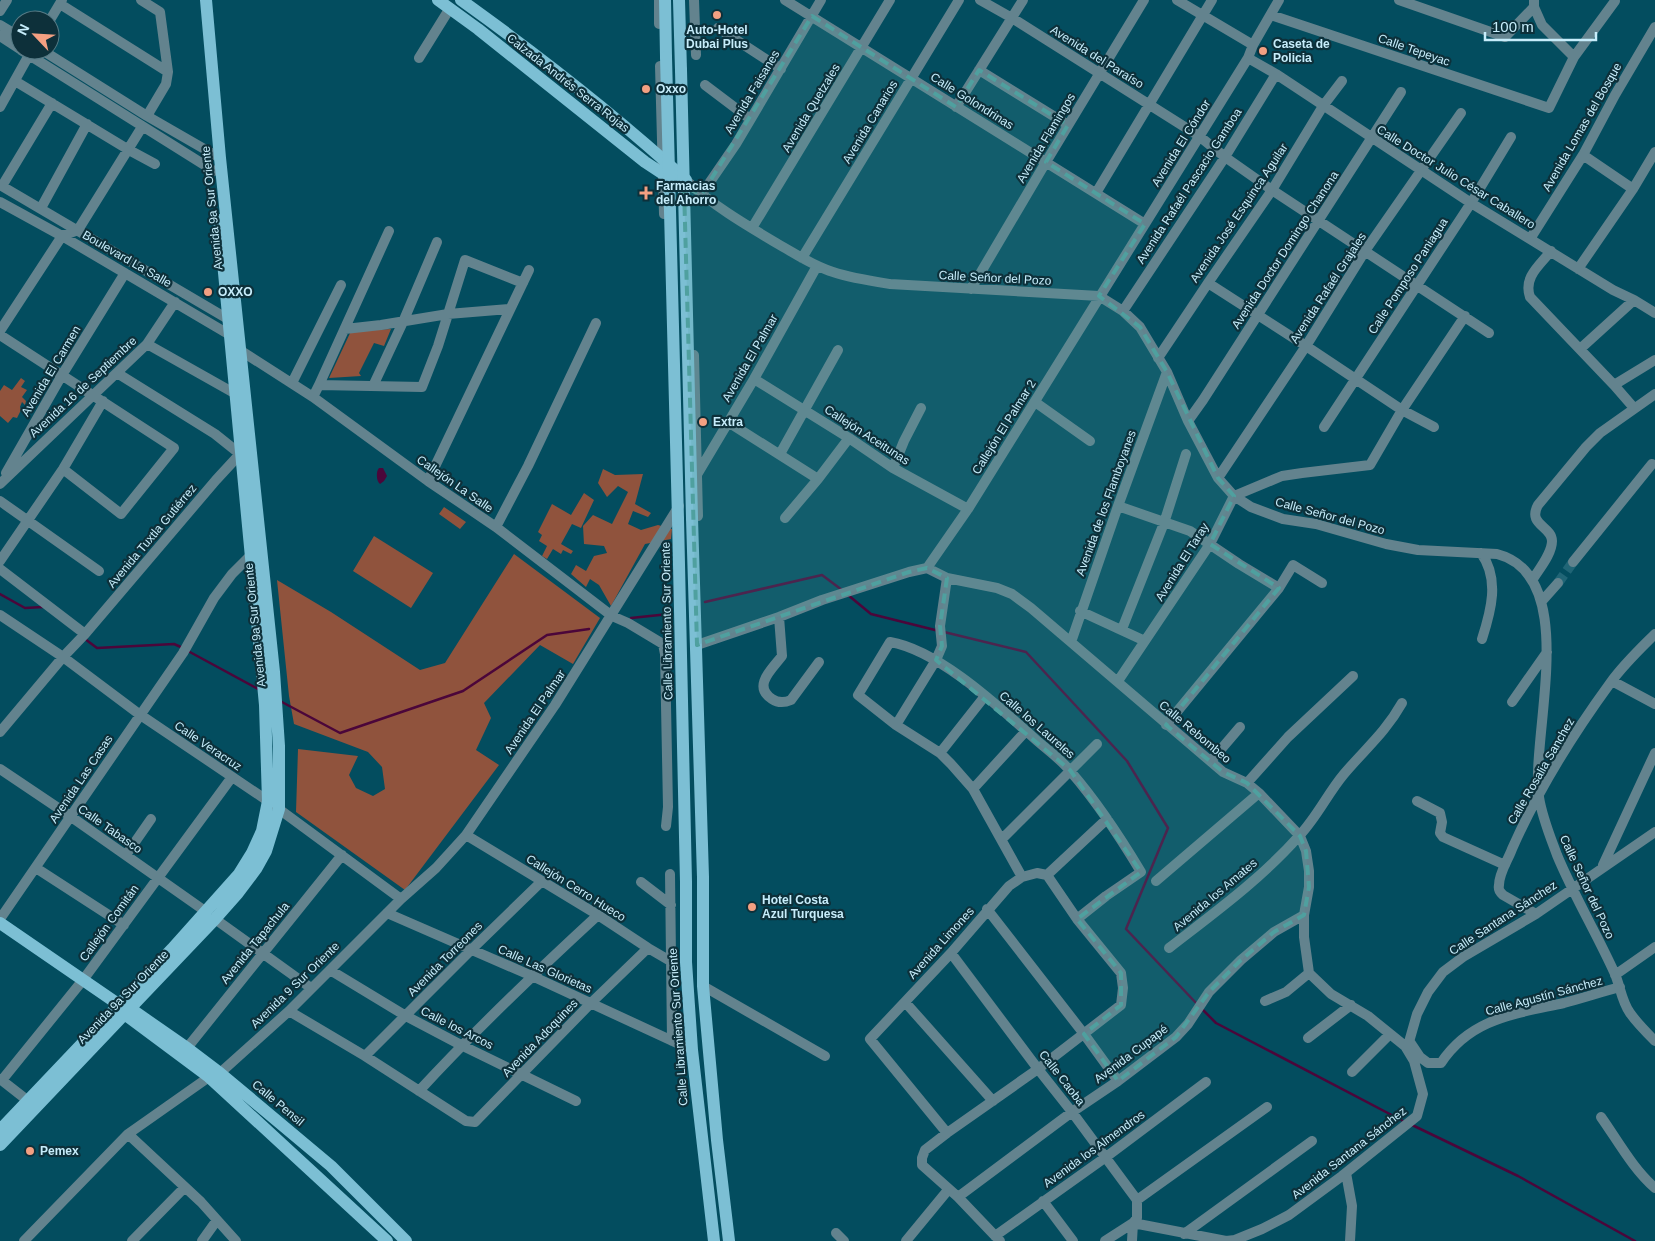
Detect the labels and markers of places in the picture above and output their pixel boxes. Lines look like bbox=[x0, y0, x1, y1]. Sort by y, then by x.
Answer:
marker: Auto-Hotel Dubai Plus bbox=[711, 9, 723, 21]
place label: Auto-Hotel Dubai Plus bbox=[686, 23, 748, 51]
place label: Caseta de Policia bbox=[1273, 37, 1330, 65]
marker: Caseta de Policia bbox=[1257, 45, 1269, 57]
place label: Oxxo bbox=[656, 82, 686, 96]
marker: Oxxo bbox=[640, 83, 652, 95]
place label: Farmacias del Ahorro bbox=[656, 179, 716, 207]
marker: Farmacias del Ahorro bbox=[640, 187, 652, 199]
place label: OXXO bbox=[218, 285, 253, 299]
marker: OXXO bbox=[202, 286, 214, 298]
place label: Extra bbox=[713, 415, 743, 429]
marker: Extra bbox=[697, 416, 709, 428]
place label: Hotel Costa Azul Turquesa bbox=[762, 893, 844, 921]
marker: Hotel Costa Azul Turquesa bbox=[746, 901, 758, 913]
place label: Pemex bbox=[40, 1144, 79, 1158]
marker: Pemex bbox=[24, 1145, 36, 1157]

